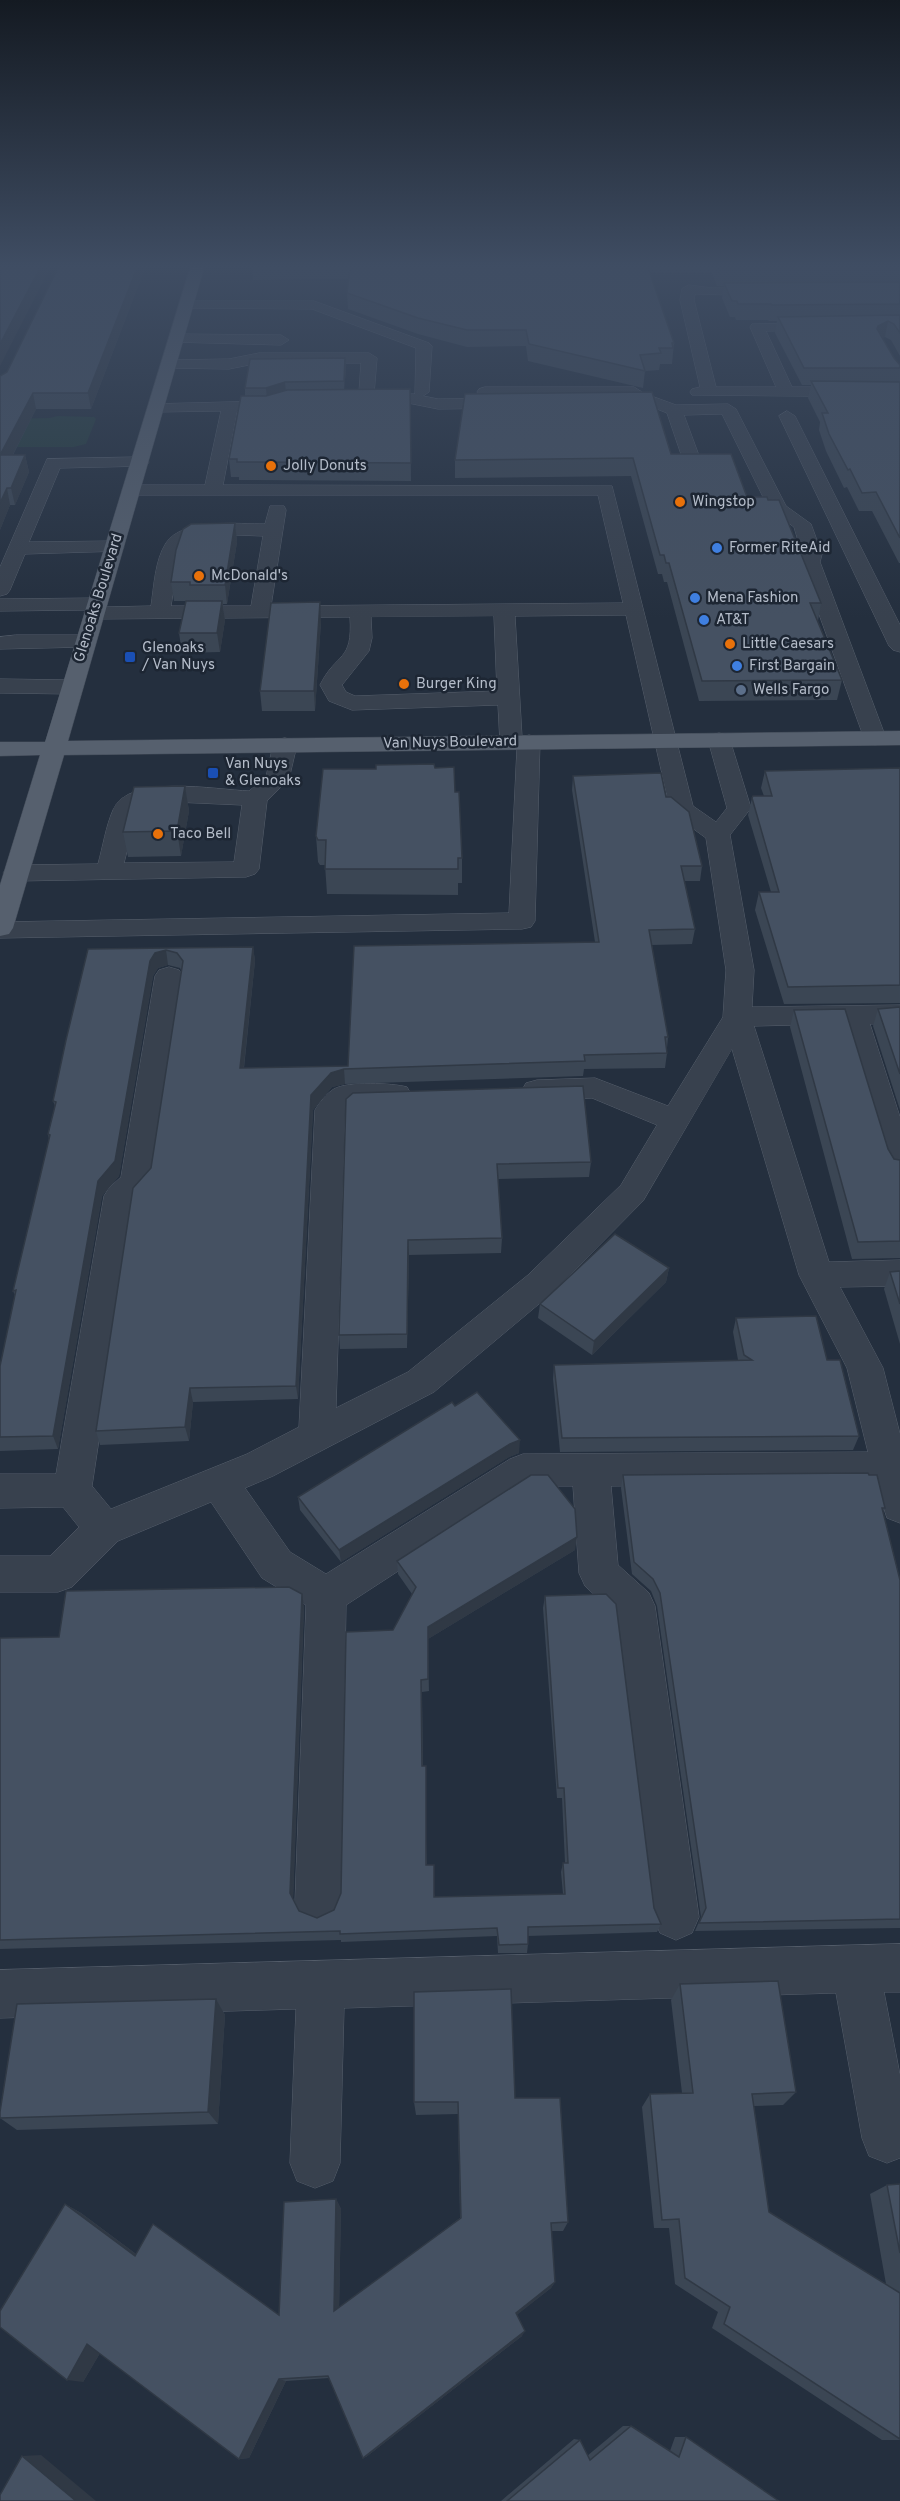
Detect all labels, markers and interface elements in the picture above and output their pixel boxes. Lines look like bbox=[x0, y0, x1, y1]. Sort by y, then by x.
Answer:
place label: Jolly Donuts bbox=[283, 457, 367, 476]
marker: Jolly Donuts bbox=[264, 459, 278, 473]
place label: Wingstop bbox=[692, 493, 755, 512]
marker: Wingstop bbox=[673, 495, 687, 509]
street label: Glenoaks Boulevard bbox=[70, 531, 128, 665]
place label: Former RiteAid bbox=[729, 539, 830, 558]
marker: Former RiteAid bbox=[710, 541, 724, 555]
place label: McDonald's bbox=[211, 567, 288, 586]
marker: McDonald's bbox=[192, 569, 206, 583]
place label: Mena Fashion bbox=[707, 589, 798, 608]
marker: Mena Fashion bbox=[688, 591, 702, 605]
place label: AT&T bbox=[716, 611, 750, 630]
marker: AT&T bbox=[697, 613, 711, 627]
place label: Little Caesars bbox=[742, 635, 834, 654]
marker: Little Caesars bbox=[723, 637, 737, 651]
place label: Glenoaks / Van Nuys bbox=[141, 639, 215, 675]
marker: Glenoaks / Van Nuys bbox=[123, 650, 137, 664]
place label: First Bargain bbox=[749, 657, 835, 676]
marker: First Bargain bbox=[730, 659, 744, 673]
place label: Burger King bbox=[416, 675, 497, 694]
marker: Burger King bbox=[397, 677, 411, 691]
place label: Wells Fargo bbox=[753, 681, 829, 700]
marker: Wells Fargo bbox=[734, 683, 748, 697]
street label: Van Nuys Boulevard bbox=[383, 732, 517, 754]
place label: Van Nuys & Glenoaks bbox=[225, 755, 301, 791]
marker: Van Nuys & Glenoaks bbox=[206, 766, 220, 780]
place label: Taco Bell bbox=[170, 825, 231, 844]
marker: Taco Bell bbox=[151, 827, 165, 841]

